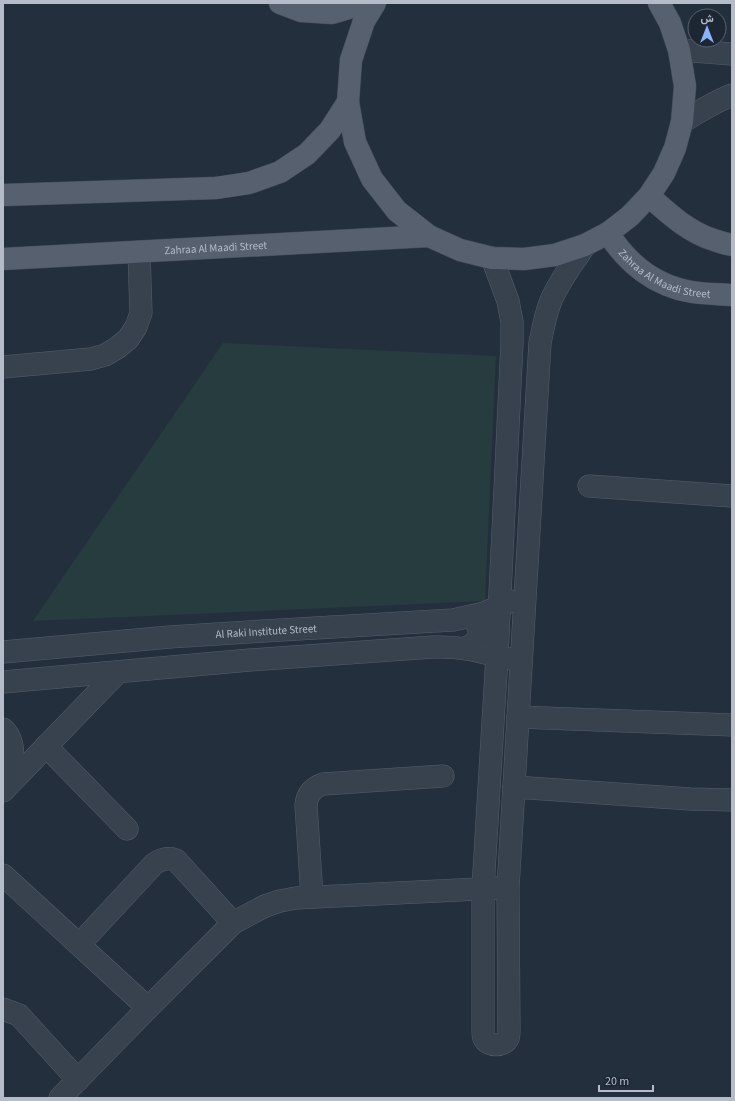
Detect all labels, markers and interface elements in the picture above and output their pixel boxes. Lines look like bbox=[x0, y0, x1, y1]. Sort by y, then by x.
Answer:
north arrow bbox=[687, 8, 727, 48]
text: ش bbox=[700, 11, 714, 26]
street label: Zahraa Al Maadi Street bbox=[164, 238, 268, 258]
street label: Zahraa Al Maadi Street bbox=[615, 246, 711, 302]
street label: Al Raki Institute Street bbox=[215, 621, 318, 642]
scale bar bbox=[599, 1067, 653, 1093]
text: 20 m bbox=[605, 1073, 629, 1090]

